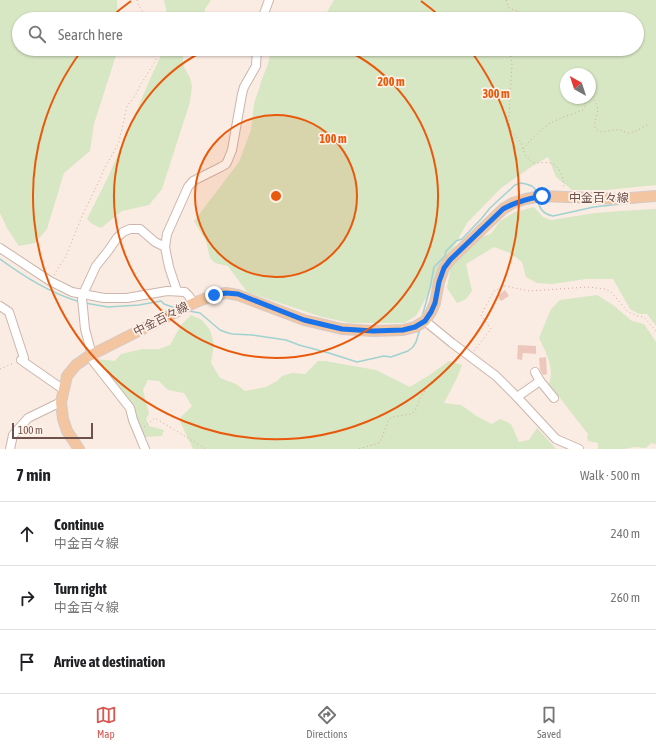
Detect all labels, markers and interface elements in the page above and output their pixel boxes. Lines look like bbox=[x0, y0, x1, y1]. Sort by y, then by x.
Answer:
search box bbox=[12, 12, 644, 56]
icon: search bbox=[26, 23, 48, 45]
text: Search here bbox=[58, 26, 123, 43]
north arrow bbox=[560, 68, 596, 104]
text: 200 m bbox=[377, 75, 405, 89]
text: 300 m bbox=[482, 87, 510, 101]
text: 100 m bbox=[319, 132, 347, 146]
route start bbox=[533, 187, 551, 205]
centre of rings bbox=[269, 189, 283, 203]
street label: 中金百々線 bbox=[569, 191, 629, 205]
route end bbox=[205, 286, 223, 304]
street label: 中金百々線 bbox=[131, 299, 191, 339]
scale bar bbox=[12, 421, 93, 440]
text: 100 m bbox=[18, 424, 43, 436]
text: 7 min bbox=[16, 465, 51, 485]
text: Walk · 500 m bbox=[580, 468, 640, 483]
text: Continue bbox=[54, 516, 104, 533]
icon: ahead bbox=[16, 523, 38, 545]
text: 240 m bbox=[611, 526, 640, 541]
text: 中金百々線 bbox=[54, 536, 119, 551]
text: Turn right bbox=[54, 580, 107, 597]
icon: right bbox=[16, 587, 38, 609]
text: 260 m bbox=[611, 590, 640, 605]
text: 中金百々線 bbox=[54, 600, 119, 615]
icon: arrive bbox=[16, 651, 38, 673]
text: Arrive at destination bbox=[54, 653, 165, 670]
tab: Map bbox=[95, 704, 117, 740]
tab: Directions bbox=[306, 704, 347, 740]
tab: Saved bbox=[537, 704, 561, 740]

